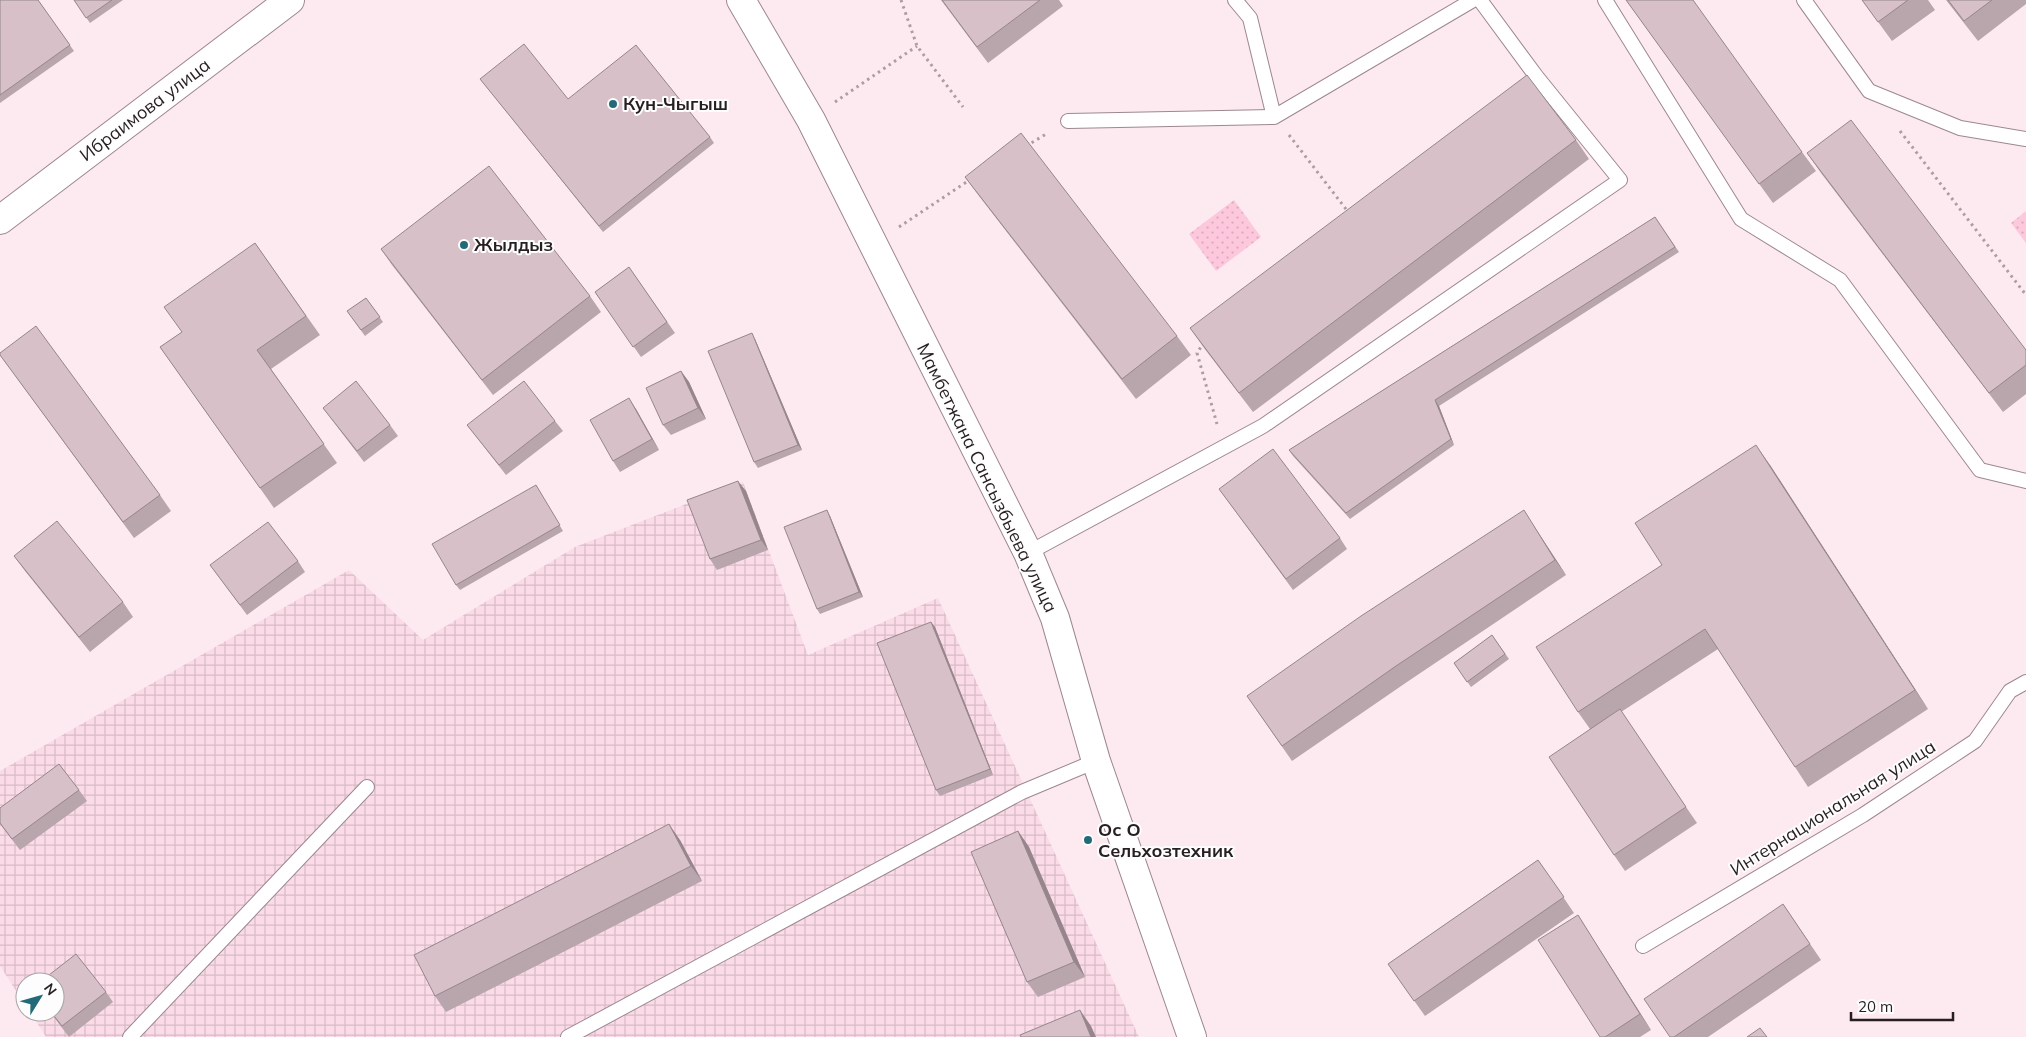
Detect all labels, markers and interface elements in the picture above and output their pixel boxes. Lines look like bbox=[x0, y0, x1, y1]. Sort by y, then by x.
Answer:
street label: Ибраимова улица bbox=[75, 53, 214, 166]
place label: Кун-Чыгыш bbox=[623, 92, 728, 115]
marker: Кун-Чыгыш bbox=[607, 98, 619, 110]
place label: Жылдыз bbox=[474, 233, 553, 256]
marker: Жылдыз bbox=[458, 239, 470, 251]
street label: Мамбетжана Сансызбыева улица bbox=[912, 339, 1063, 616]
street label: Интернациональная улица bbox=[1726, 735, 1940, 880]
place label: Ос О Сельхозтехник bbox=[1098, 818, 1234, 862]
marker: Ос О Сельхозтехник bbox=[1082, 834, 1094, 846]
north arrow bbox=[15, 972, 65, 1022]
text: N bbox=[40, 980, 61, 999]
scale bar bbox=[1851, 990, 1954, 1022]
text: 20 m bbox=[1858, 997, 1893, 1016]

